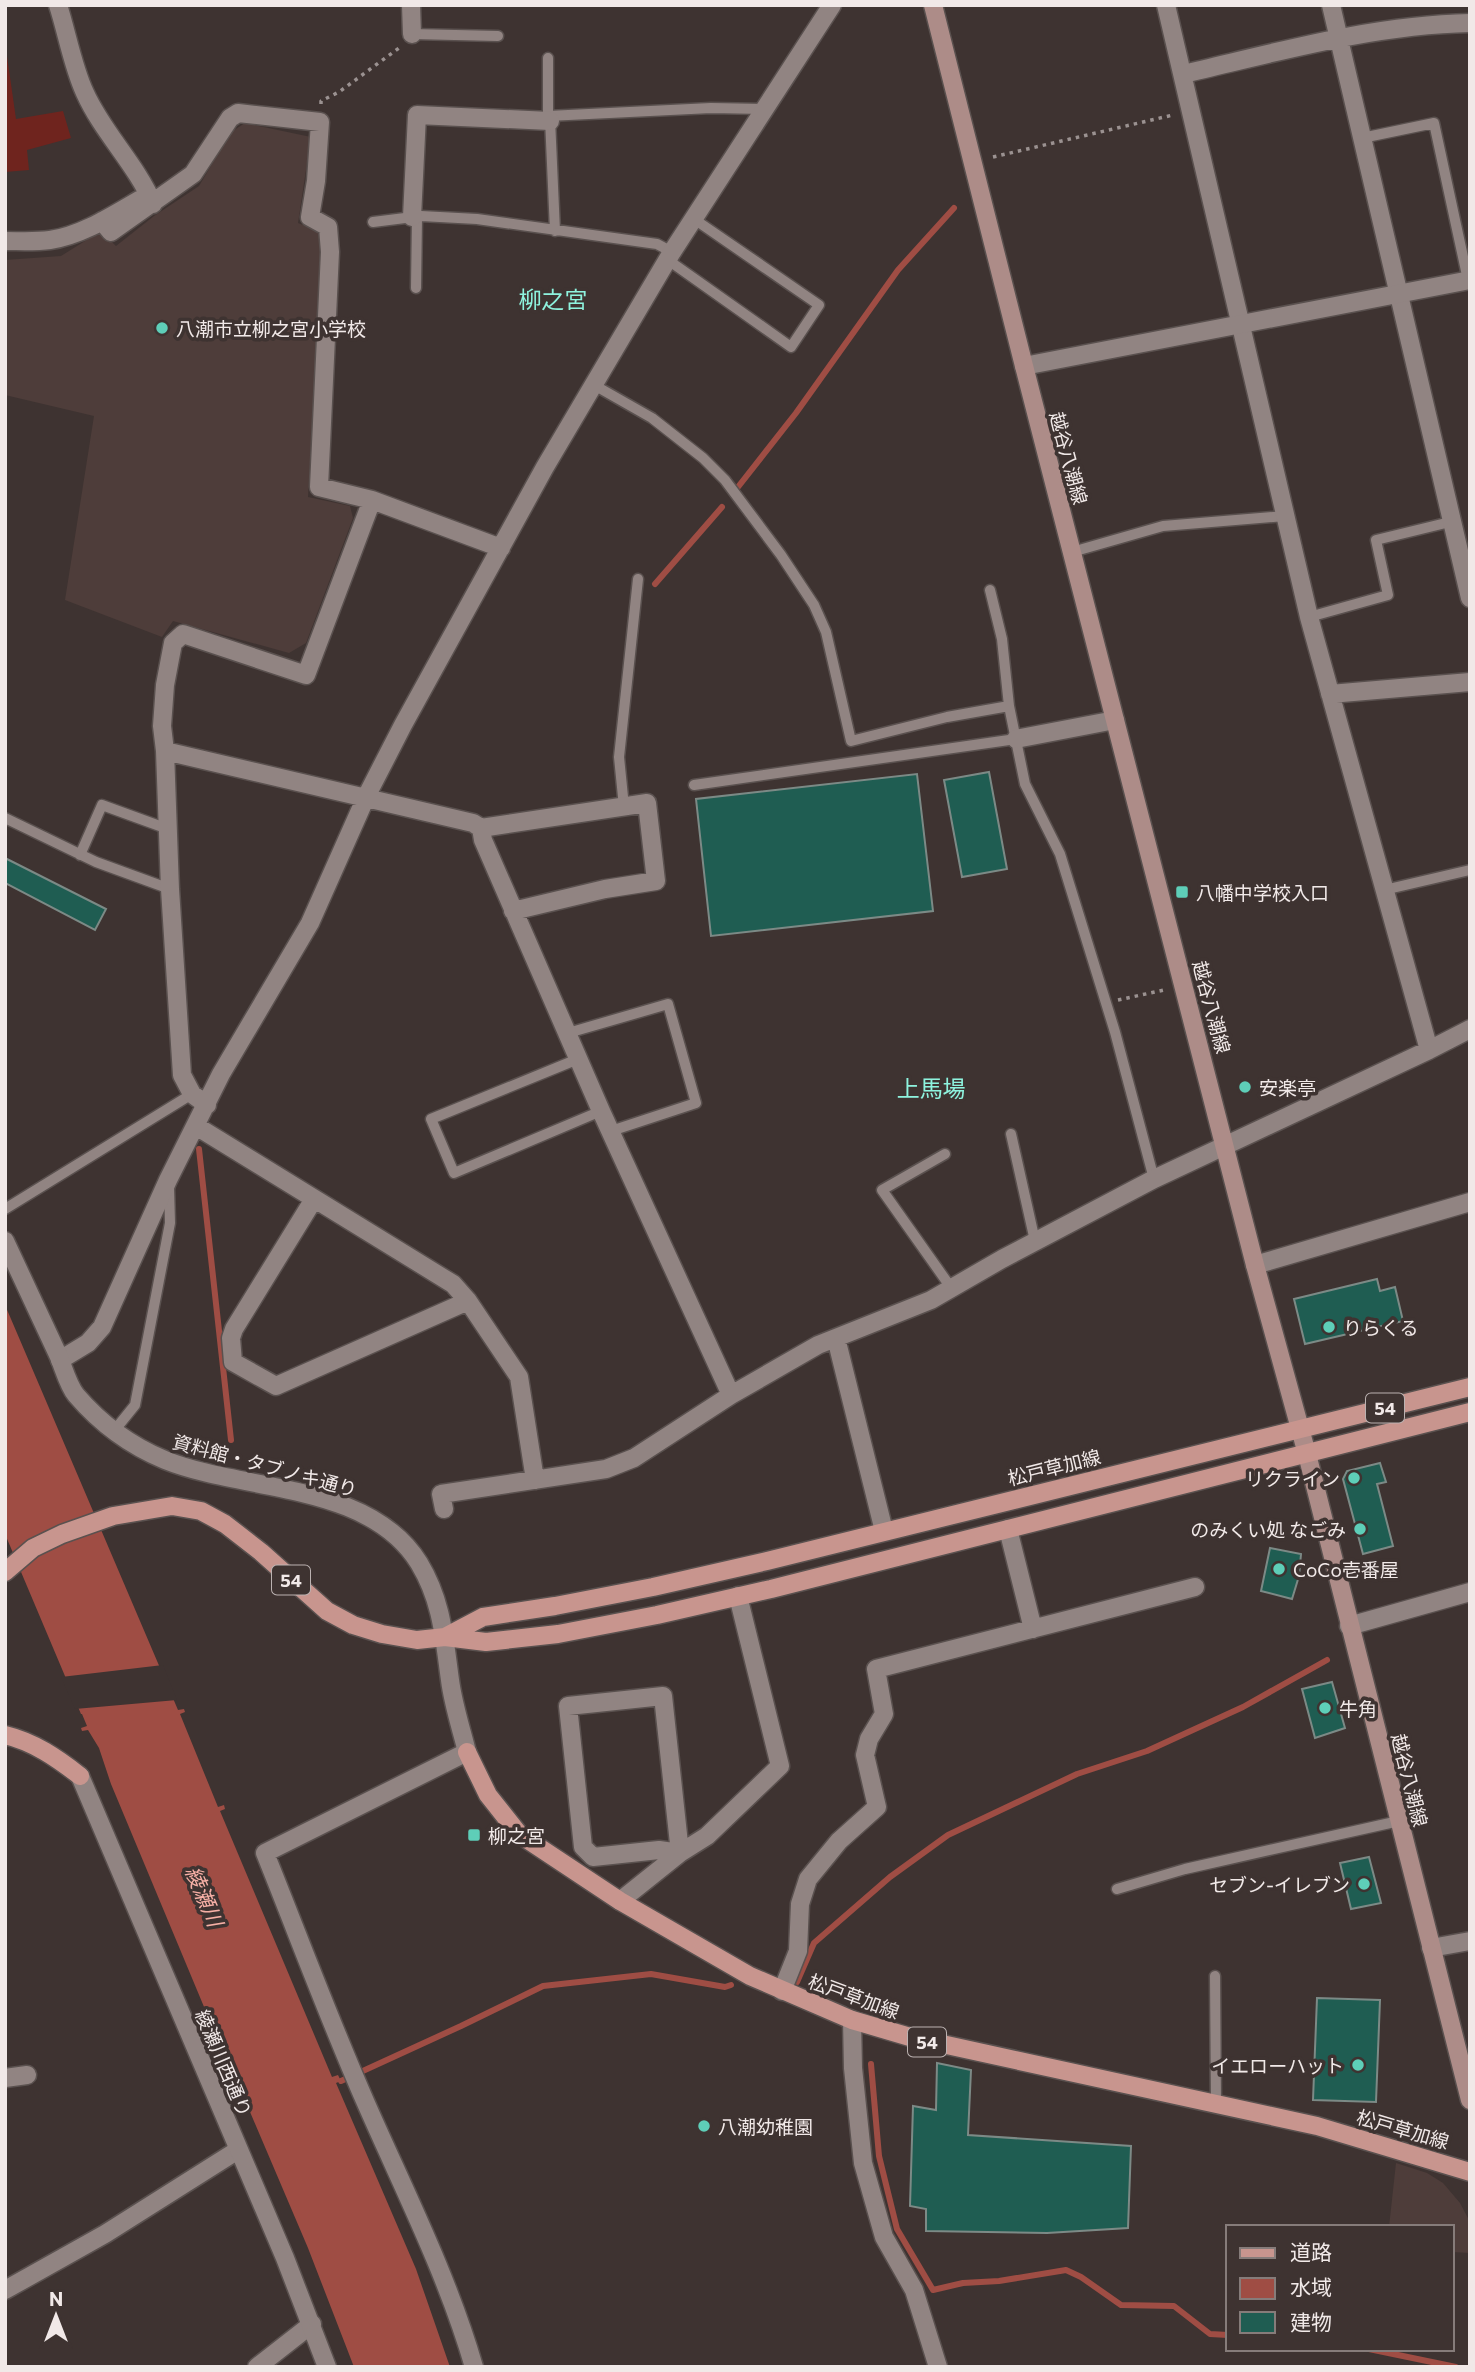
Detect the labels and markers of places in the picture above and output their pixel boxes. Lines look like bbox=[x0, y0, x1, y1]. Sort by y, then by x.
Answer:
place label: 八潮市立柳之宮小学校 bbox=[176, 317, 366, 340]
marker: 八潮市立柳之宮小学校 bbox=[154, 320, 170, 336]
place label: 八幡中学校入口 bbox=[1196, 881, 1329, 904]
marker: 八幡中学校入口 bbox=[1174, 884, 1190, 900]
place label: 安楽亭 bbox=[1259, 1076, 1316, 1099]
marker: 安楽亭 bbox=[1237, 1079, 1253, 1095]
place label: りらくる bbox=[1343, 1316, 1419, 1339]
marker: りらくる bbox=[1321, 1319, 1337, 1335]
place label: リクライン bbox=[1245, 1467, 1340, 1490]
marker: リクライン bbox=[1346, 1470, 1362, 1486]
place label: のみくい処 なごみ bbox=[1190, 1518, 1346, 1541]
marker: のみくい処 なごみ bbox=[1352, 1521, 1368, 1537]
place label: CoCo壱番屋 bbox=[1293, 1558, 1399, 1581]
marker: CoCo壱番屋 bbox=[1271, 1561, 1287, 1577]
place label: 牛角 bbox=[1339, 1697, 1377, 1720]
marker: 牛角 bbox=[1317, 1700, 1333, 1716]
place label: 柳之宮 bbox=[488, 1824, 545, 1847]
marker: 柳之宮 bbox=[466, 1827, 482, 1843]
place label: セブン-イレブン bbox=[1209, 1873, 1350, 1896]
marker: セブン-イレブン bbox=[1356, 1876, 1372, 1892]
place label: イエローハット bbox=[1212, 2054, 1344, 2077]
marker: イエローハット bbox=[1350, 2057, 1366, 2073]
place label: 八潮幼稚園 bbox=[718, 2115, 813, 2138]
marker: 八潮幼稚園 bbox=[696, 2118, 712, 2134]

